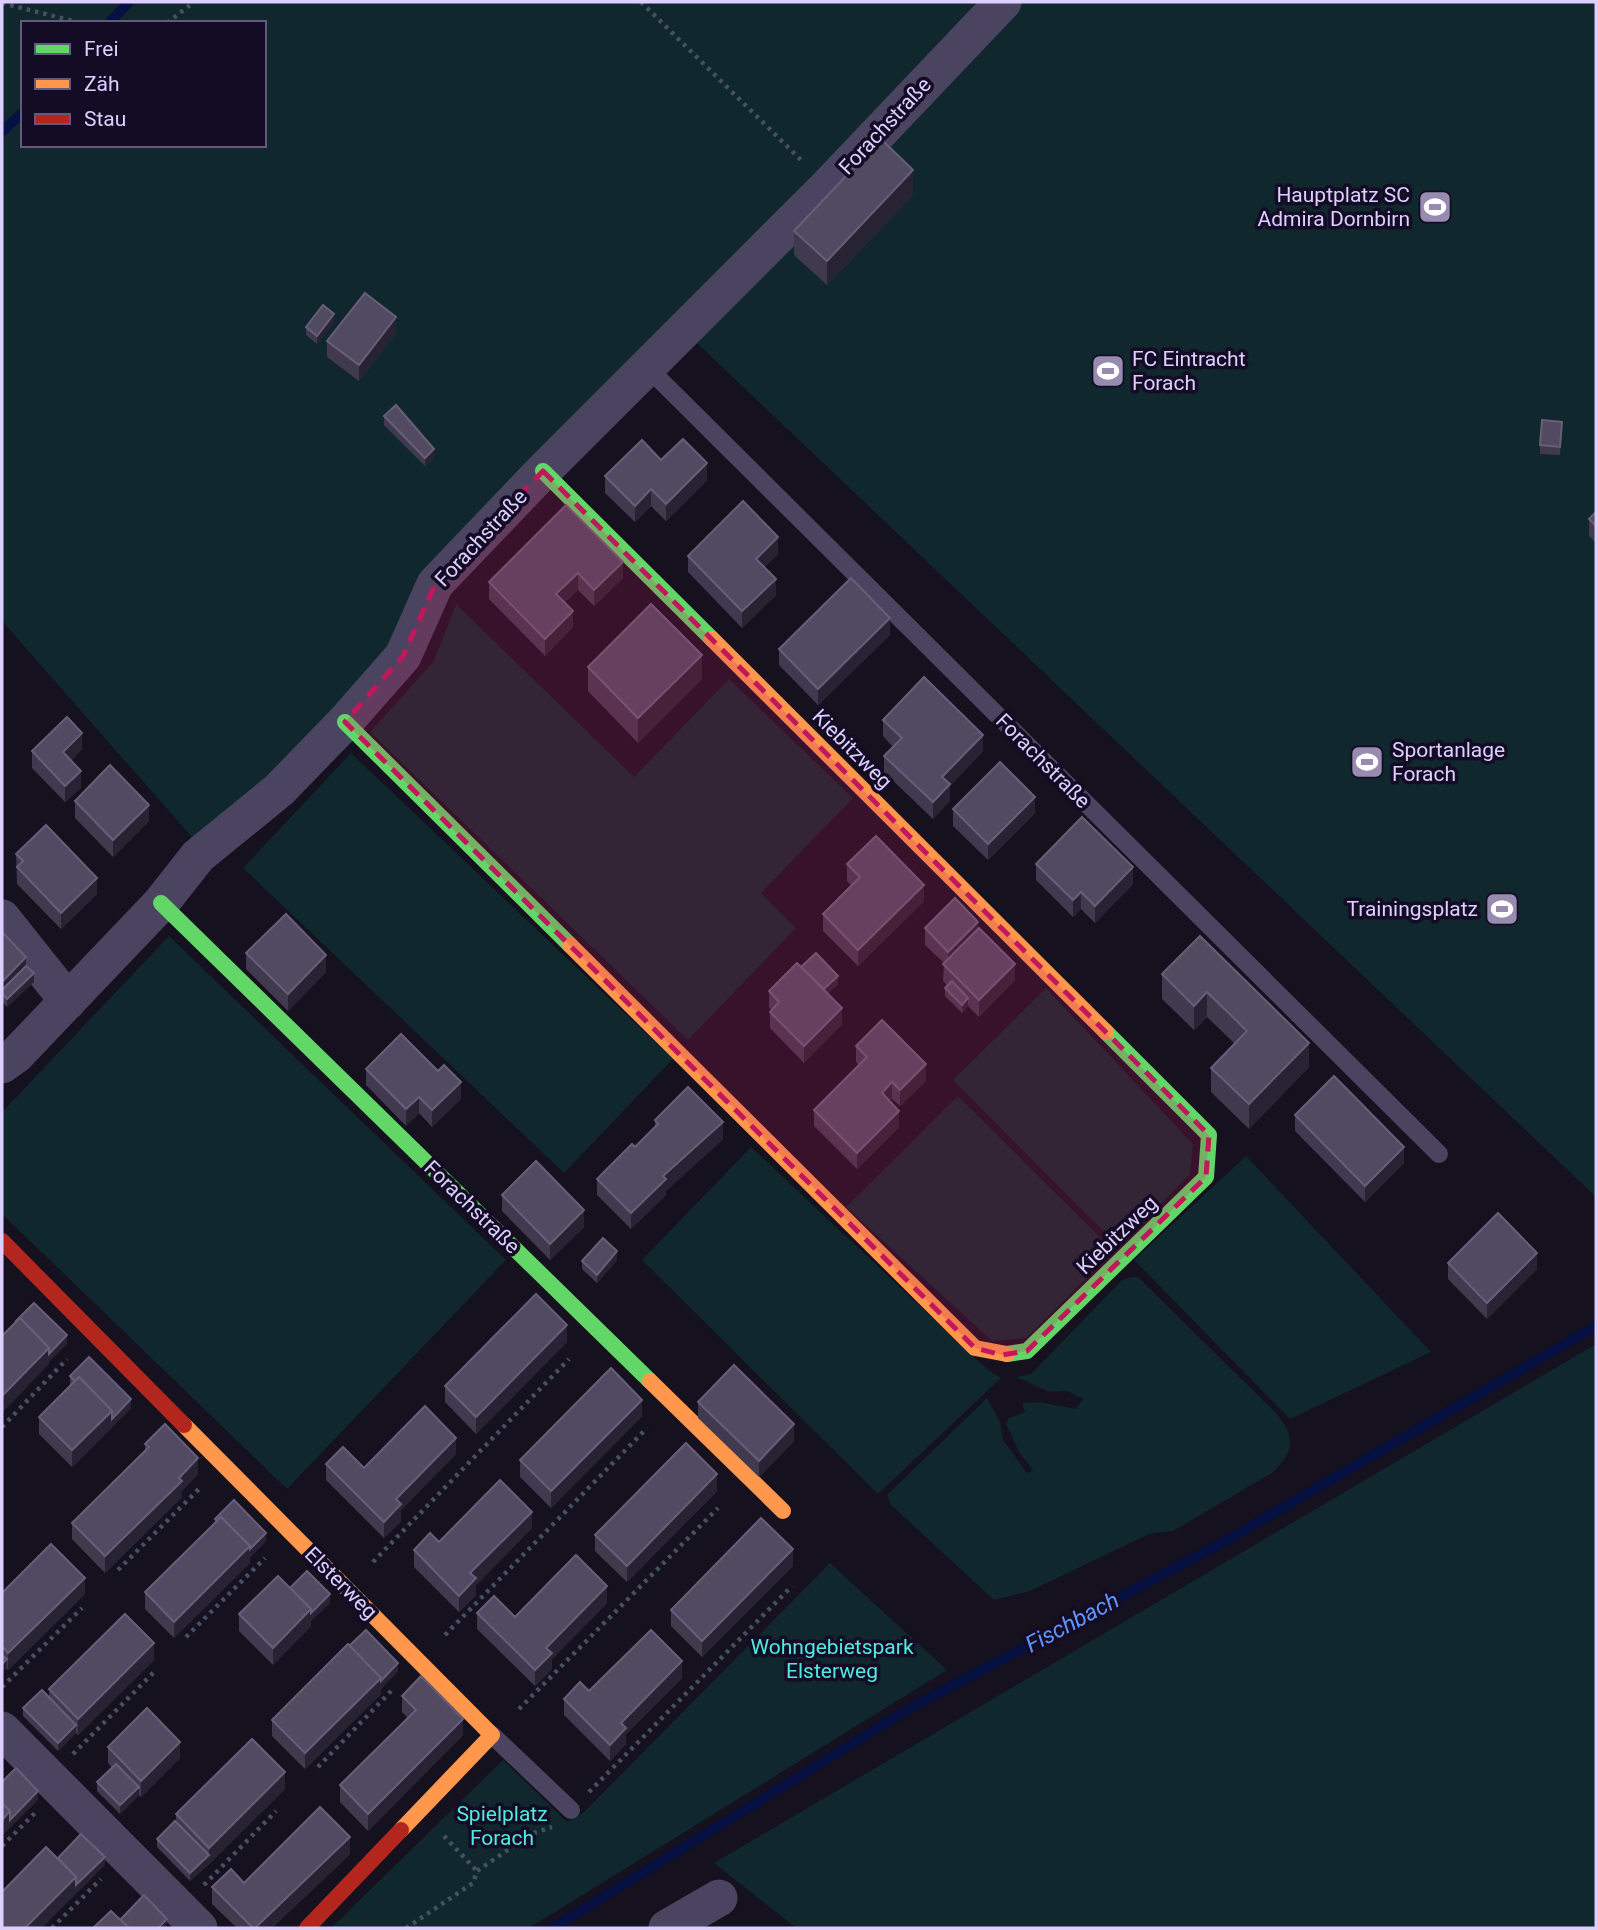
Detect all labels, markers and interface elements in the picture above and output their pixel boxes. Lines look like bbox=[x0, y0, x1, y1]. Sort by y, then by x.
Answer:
legend bbox=[21, 21, 266, 147]
text: Frei bbox=[84, 37, 119, 61]
text: Zäh bbox=[84, 72, 120, 96]
street label: Forachstraße bbox=[834, 73, 936, 179]
text: Stau bbox=[84, 107, 126, 131]
place label: Hauptplatz SC Admira Dornbirn bbox=[1258, 183, 1410, 231]
sports icon: Hauptplatz SC Admira Dornbirn bbox=[1416, 188, 1454, 226]
place label: FC Eintracht Forach bbox=[1132, 347, 1246, 395]
sports icon: FC Eintracht Forach bbox=[1089, 352, 1127, 390]
street label: Forachstraße bbox=[430, 485, 532, 591]
street label: Kiebitzweg bbox=[807, 704, 897, 794]
street label: Forachstraße bbox=[991, 709, 1095, 813]
place label: Sportanlage Forach bbox=[1392, 738, 1505, 786]
sports icon: Sportanlage Forach bbox=[1348, 743, 1386, 781]
sports icon: Trainingsplatz bbox=[1483, 890, 1521, 928]
place label: Trainingsplatz bbox=[1346, 897, 1478, 921]
street label: Forachstraße bbox=[419, 1155, 525, 1259]
street label: Kiebitzweg bbox=[1072, 1191, 1162, 1279]
street label: Elsterweg bbox=[300, 1542, 382, 1624]
water label: Fischbach bbox=[1021, 1587, 1124, 1658]
park label: Wohngebietspark Elsterweg bbox=[750, 1635, 914, 1683]
park label: Spielplatz Forach bbox=[456, 1802, 548, 1850]

